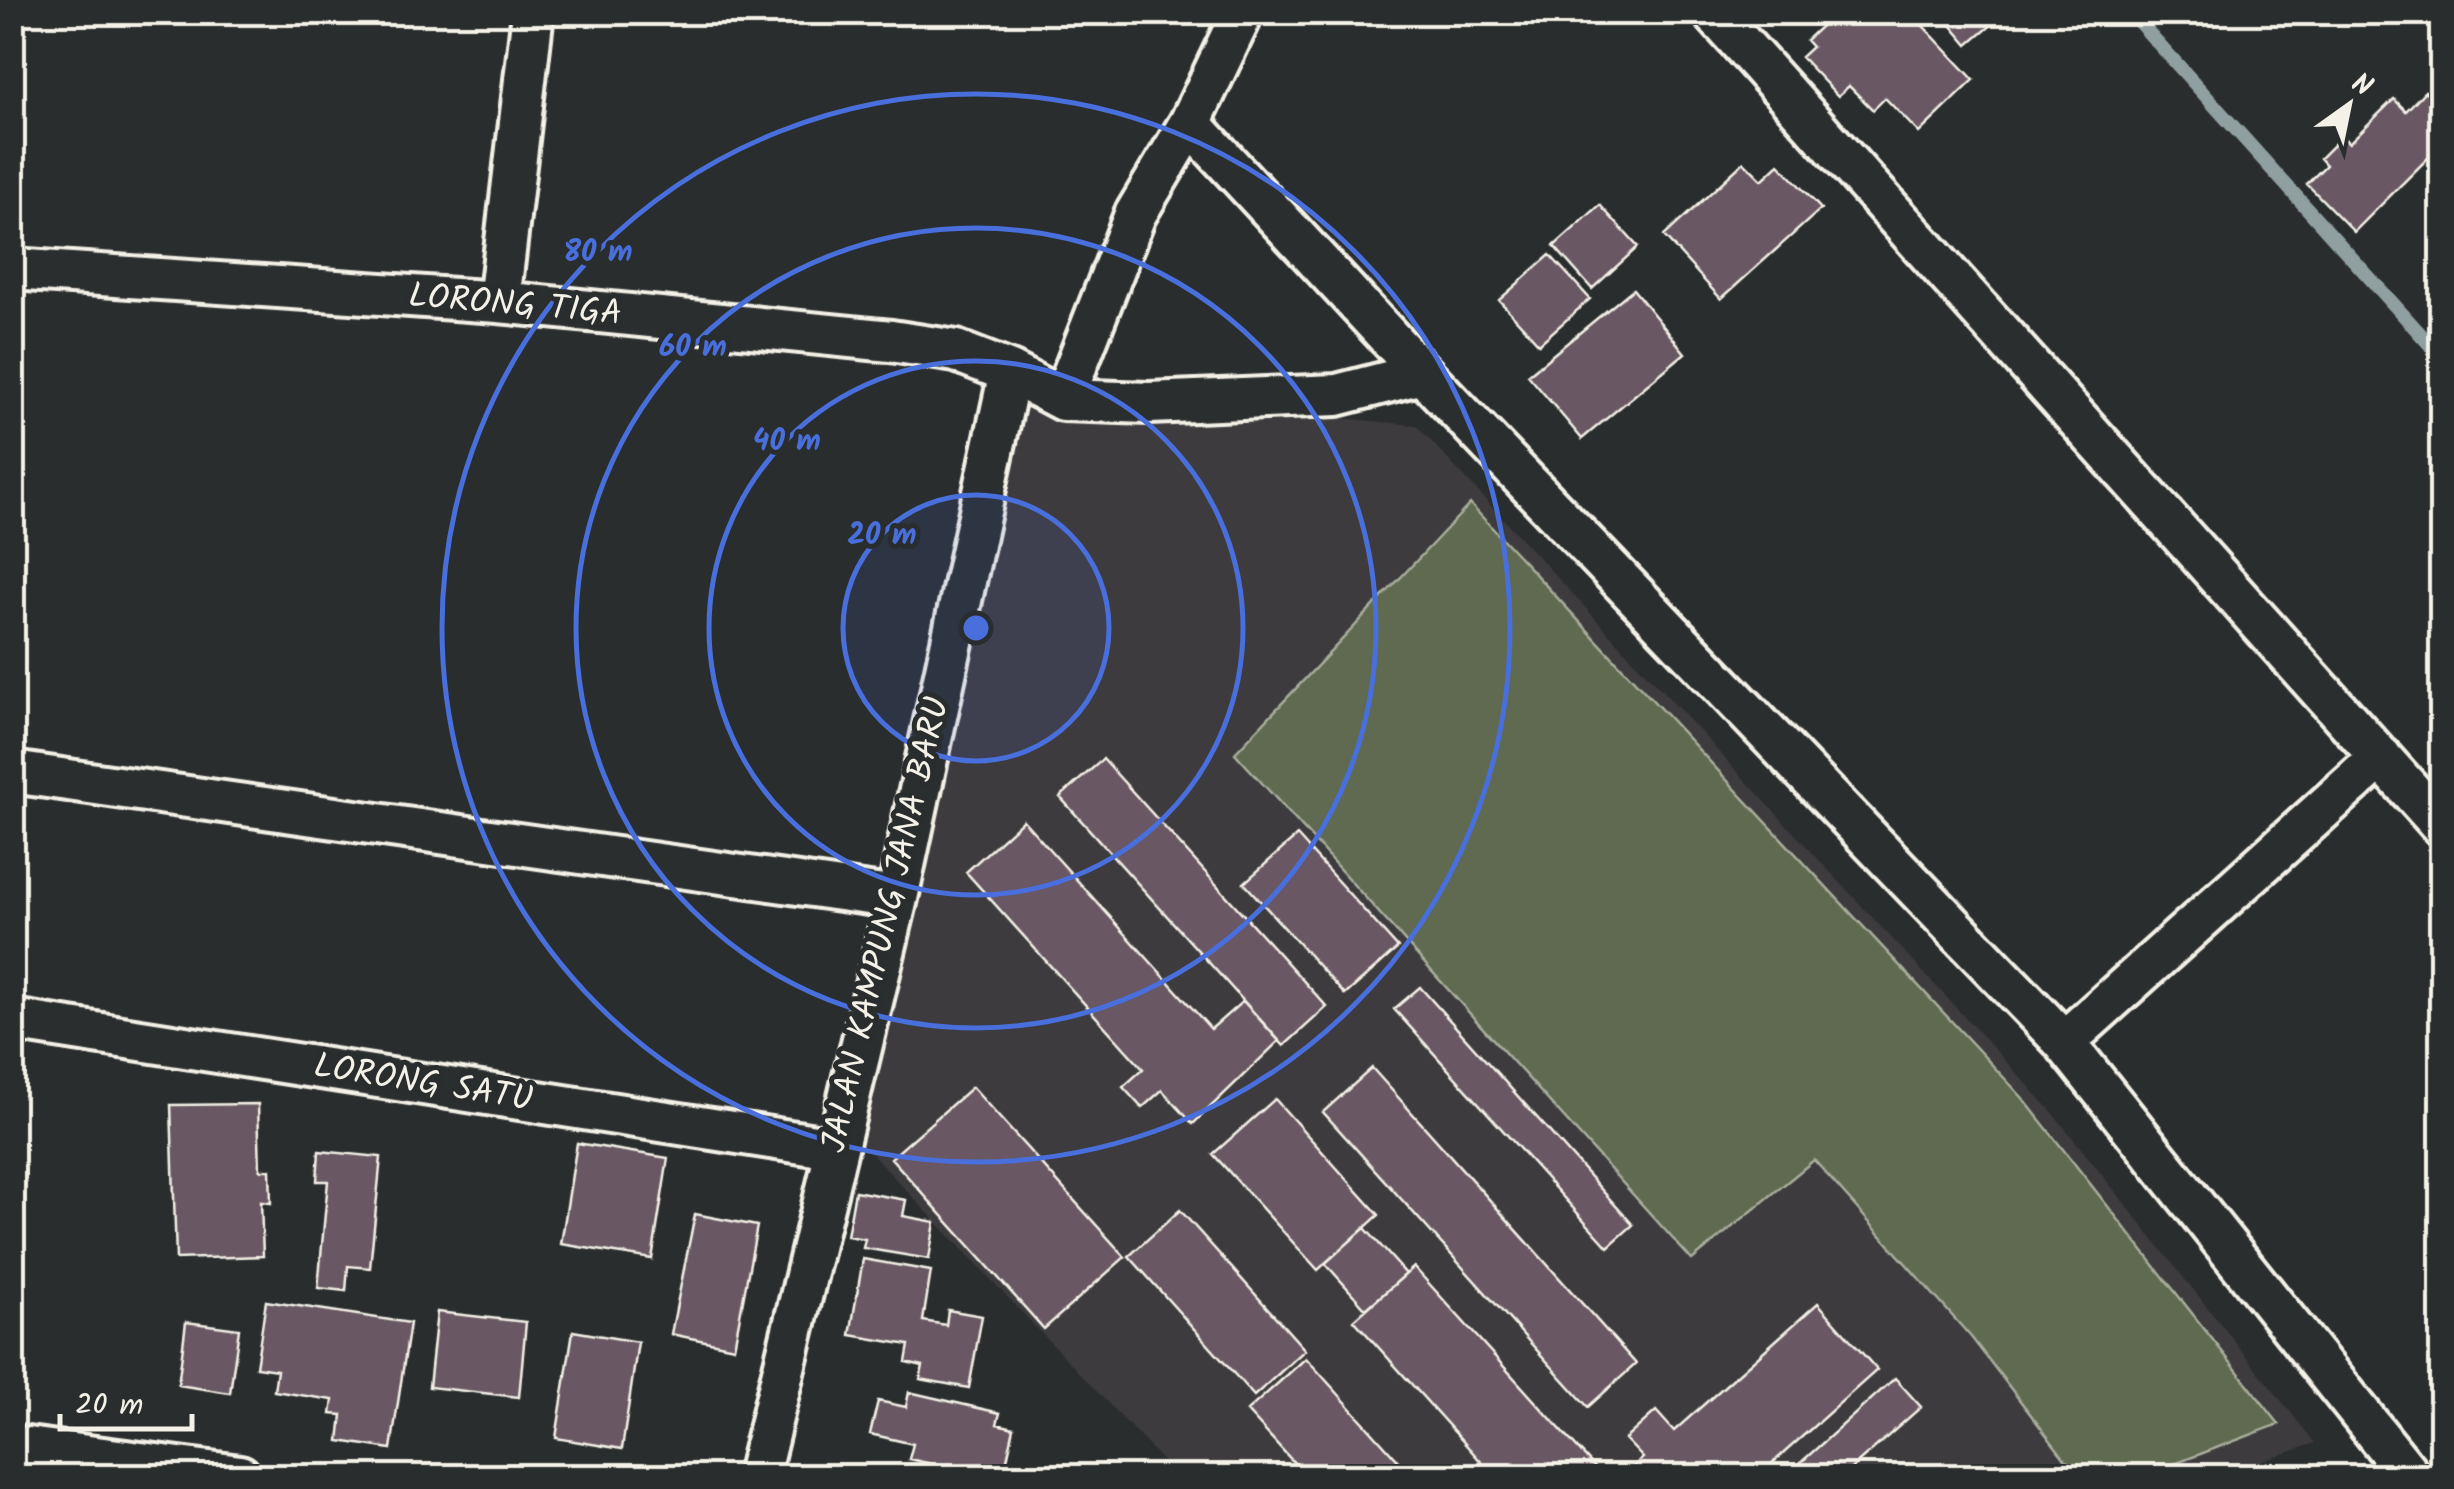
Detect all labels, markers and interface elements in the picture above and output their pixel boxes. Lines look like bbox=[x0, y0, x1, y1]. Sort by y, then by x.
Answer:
north arrow bbox=[2299, 55, 2399, 155]
text: N bbox=[2342, 62, 2381, 110]
text: 80 m bbox=[563, 229, 633, 277]
street label: LORONG TIGA bbox=[406, 269, 624, 343]
text: 60 m bbox=[659, 324, 727, 372]
text: 40 m bbox=[753, 418, 821, 466]
text: 20 m bbox=[848, 512, 917, 560]
centre of rings bbox=[958, 610, 994, 646]
street label: JALAN KAMPUNG JANA BARU bbox=[807, 692, 967, 1158]
street label: LORONG SATU bbox=[309, 1039, 537, 1129]
scale bar bbox=[60, 1369, 192, 1431]
text: 20 m bbox=[75, 1382, 143, 1430]

